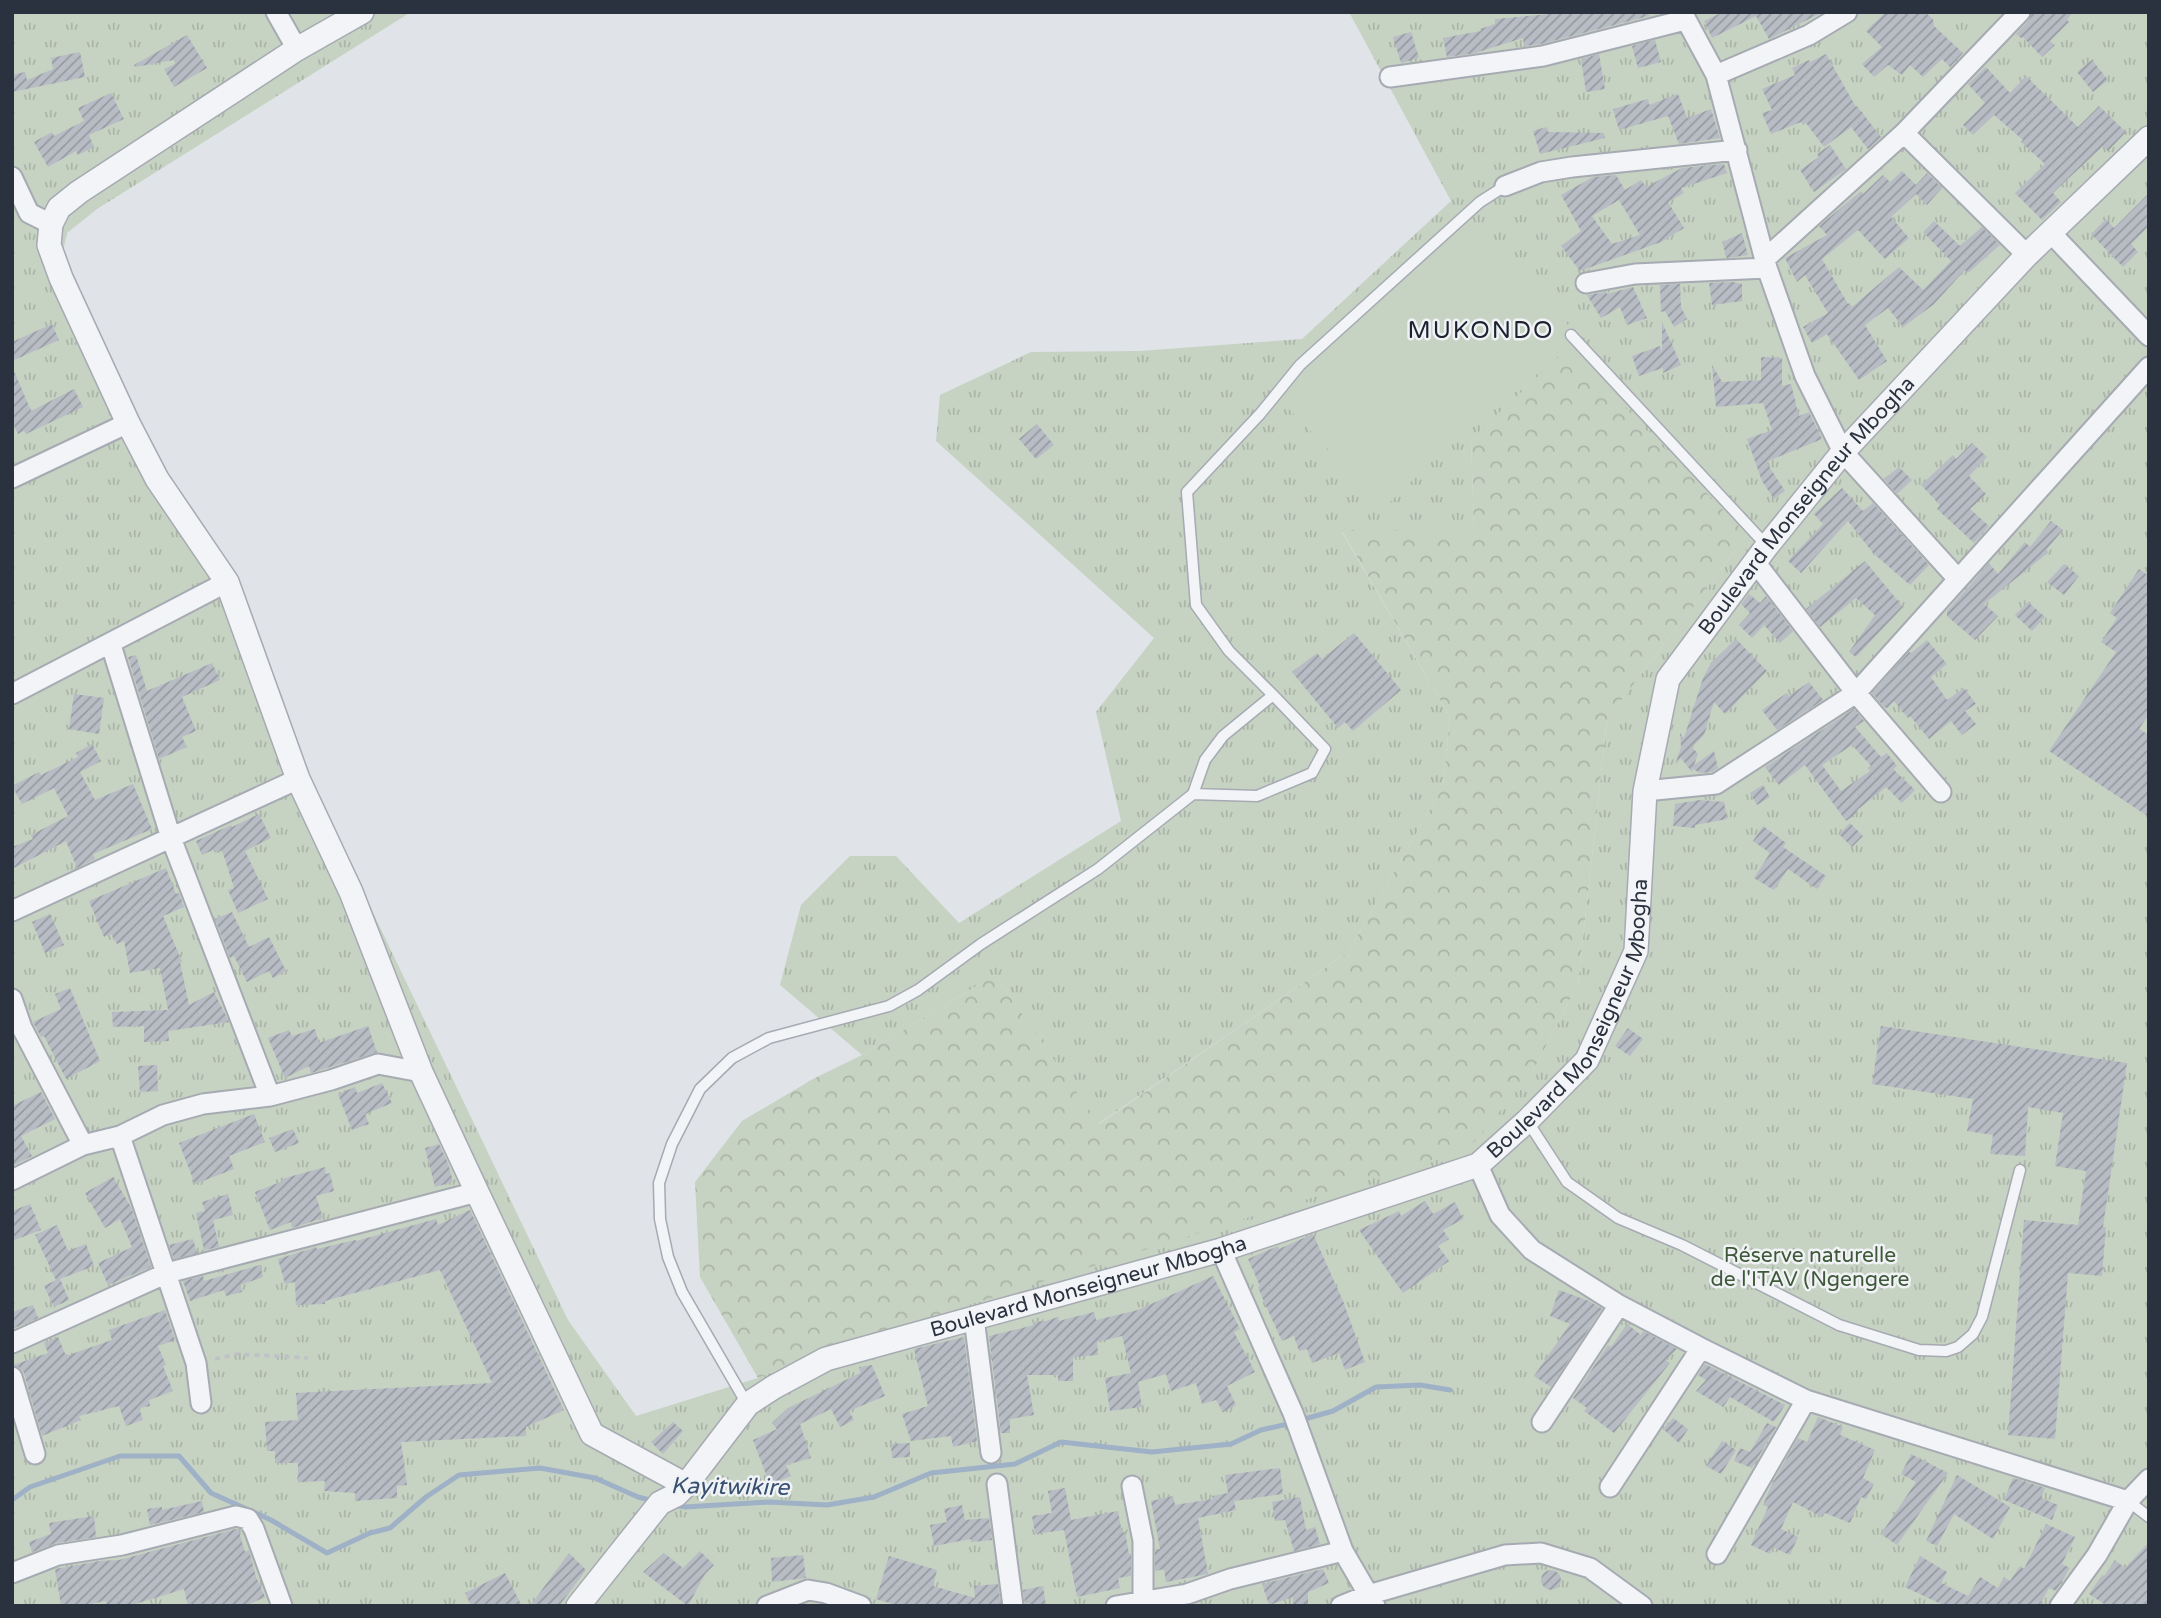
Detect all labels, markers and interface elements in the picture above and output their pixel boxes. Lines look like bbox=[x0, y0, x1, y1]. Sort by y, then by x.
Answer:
district label: MUKONDO bbox=[1407, 316, 1555, 345]
street label: Boulevard Monseigneur Mbogha bbox=[1693, 371, 1920, 640]
street label: Boulevard Monseigneur Mbogha bbox=[1482, 878, 1653, 1164]
street label: Boulevard Monseigneur Mbogha bbox=[927, 1230, 1250, 1343]
park label: Réserve naturelle de l'ITAV (Ngengere bbox=[1711, 1243, 1910, 1292]
water label: Kayitwikire bbox=[670, 1472, 791, 1502]

